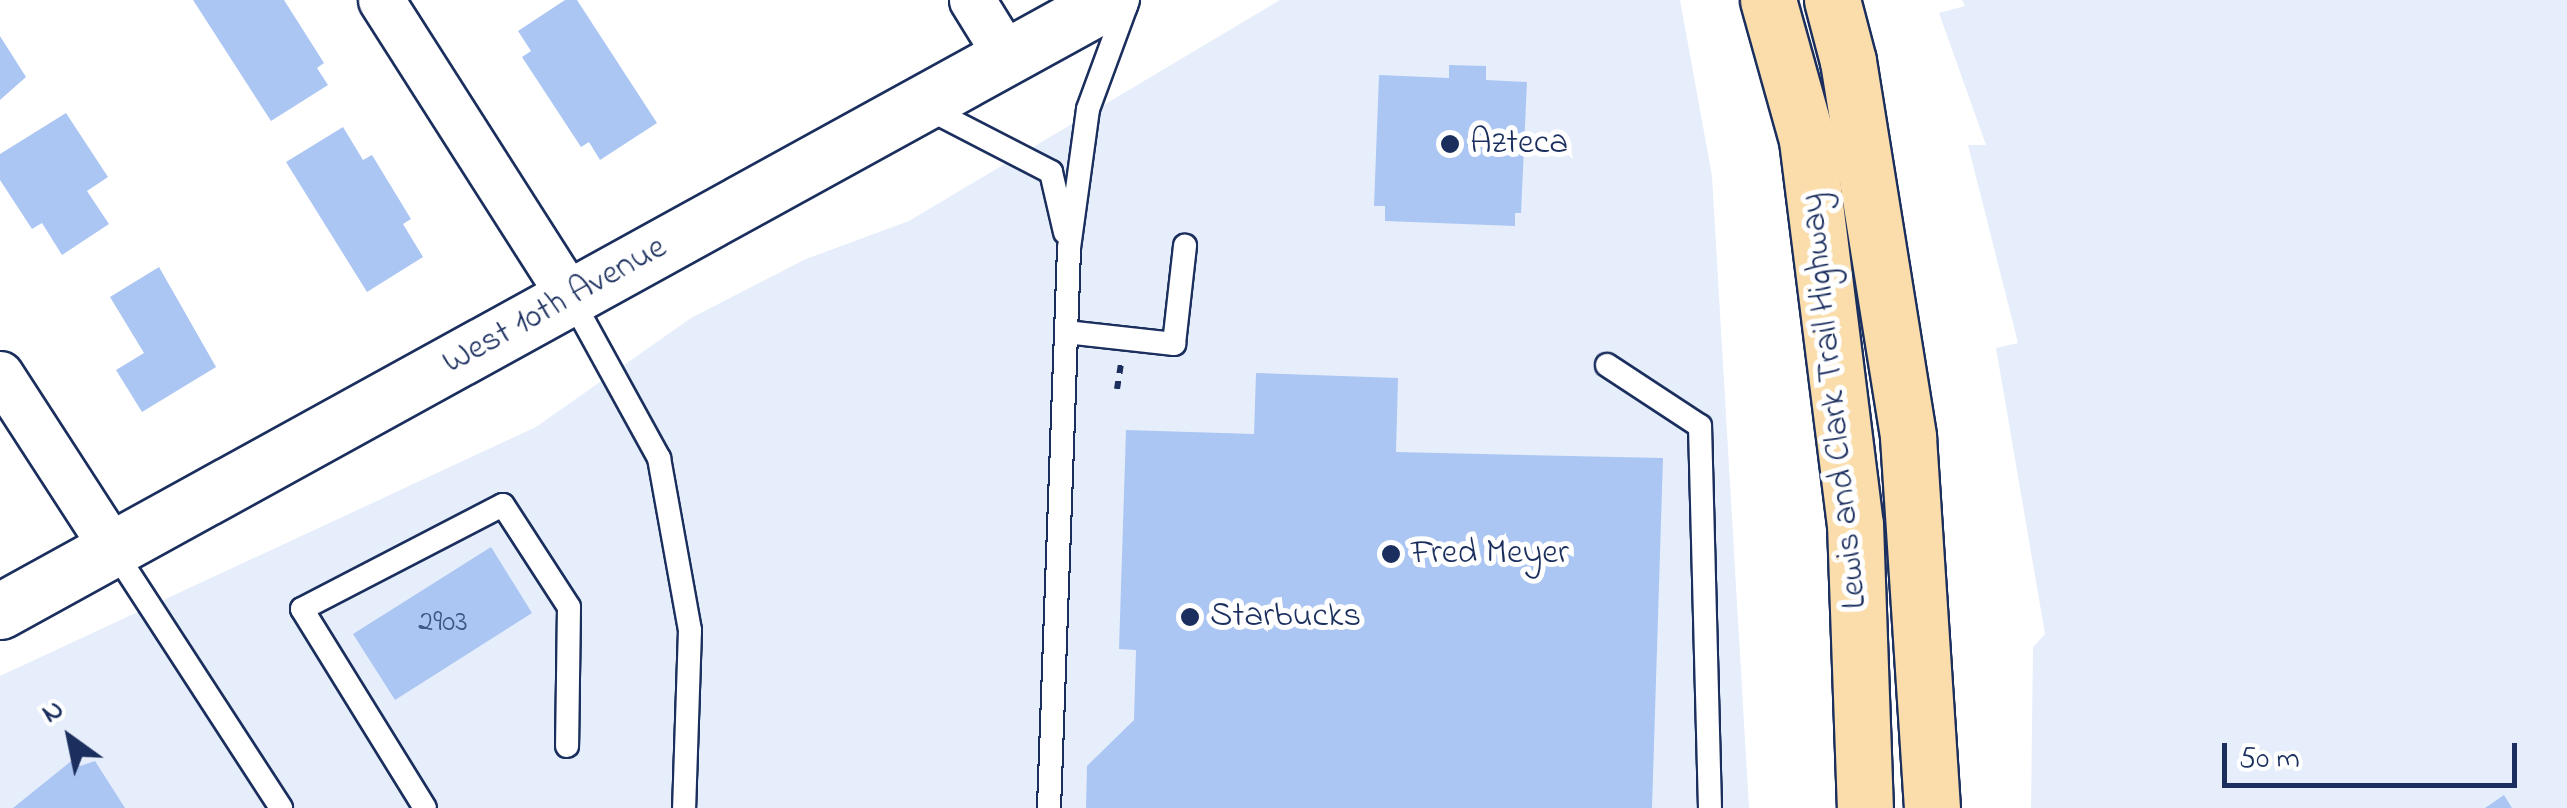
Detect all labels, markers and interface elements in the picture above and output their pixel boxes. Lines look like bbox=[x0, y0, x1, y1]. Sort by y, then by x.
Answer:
place label: Azteca bbox=[1470, 123, 1568, 165]
marker: Azteca bbox=[1439, 133, 1461, 155]
street label: Lewis and Clark Trail Highway bbox=[1792, 191, 1878, 611]
street label: West 10th Avenue bbox=[436, 227, 674, 385]
place label: Fred Meyer bbox=[1411, 533, 1569, 575]
marker: Fred Meyer bbox=[1380, 543, 1402, 565]
place label: Starbucks bbox=[1210, 596, 1361, 638]
house number: 2903 bbox=[418, 605, 468, 641]
marker: Starbucks bbox=[1179, 606, 1201, 628]
north arrow bbox=[20, 688, 120, 788]
text: N bbox=[34, 690, 72, 735]
scale bar bbox=[2227, 723, 2522, 785]
text: 50 m bbox=[2239, 738, 2300, 782]

